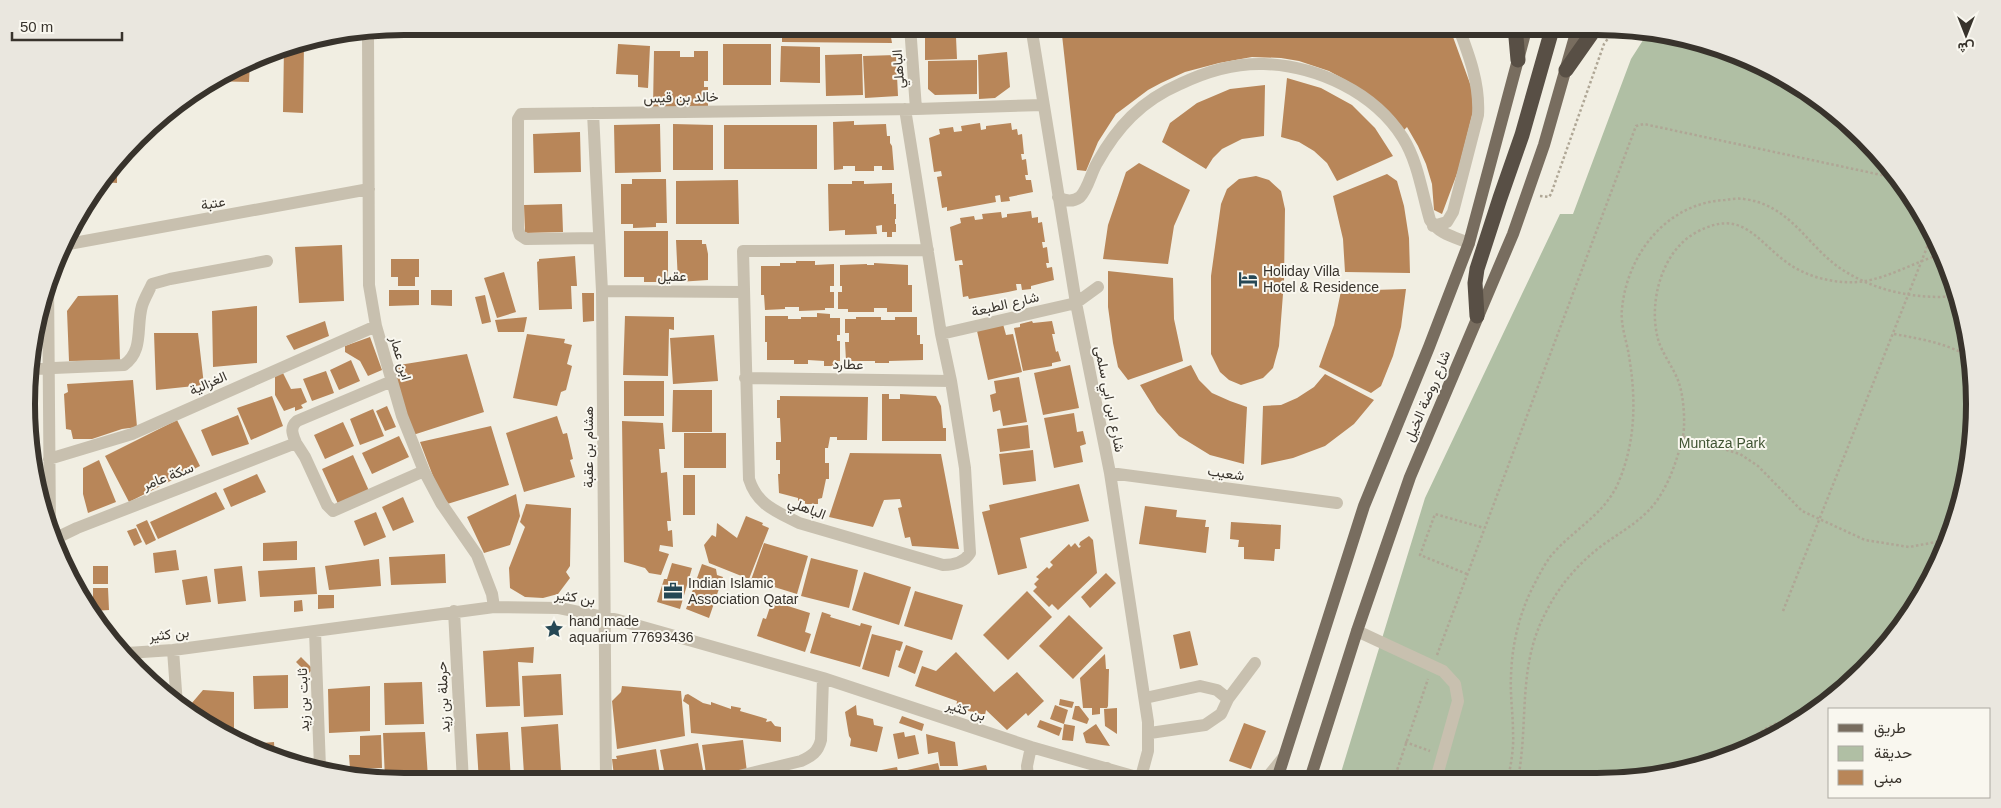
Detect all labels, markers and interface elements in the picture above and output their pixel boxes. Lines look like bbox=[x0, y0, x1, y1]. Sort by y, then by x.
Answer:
scale bar bbox=[12, 10, 122, 42]
north arrow bbox=[1941, 10, 1991, 60]
text: 50 m bbox=[20, 18, 53, 35]
text: ش bbox=[1957, 39, 1974, 56]
street label: الباهلي bbox=[889, 49, 911, 89]
street label: خالد بن قيس bbox=[643, 88, 719, 107]
street label: عتبة bbox=[200, 193, 227, 214]
place label: Holiday Villa Hotel & Residence bbox=[1263, 263, 1379, 295]
street label: عقيل bbox=[657, 268, 687, 285]
hotel icon: Holiday Villa Hotel & Residence bbox=[1237, 268, 1259, 290]
street label: شارع الطبعة bbox=[970, 288, 1041, 322]
street label: ابن عمار bbox=[386, 333, 415, 382]
street label: شارع ابن ابي سلمى bbox=[1088, 345, 1128, 454]
street label: شارع روضة الخيل bbox=[1401, 348, 1456, 445]
street label: عطارد bbox=[832, 356, 864, 373]
street label: الغزالية bbox=[187, 368, 230, 399]
street label: هشام بن عقبة bbox=[580, 406, 597, 488]
park label: Muntaza Park bbox=[1679, 435, 1766, 451]
street label: سكة عامر bbox=[139, 459, 196, 494]
street label: شعيب bbox=[1206, 462, 1246, 484]
street label: الباهلي bbox=[784, 494, 828, 526]
place label: Indian Islamic Association Qatar bbox=[688, 575, 799, 607]
office icon: Indian Islamic Association Qatar bbox=[662, 580, 684, 602]
street label: بن كثير bbox=[553, 586, 596, 609]
place label: hand made aquarium 77693436 bbox=[569, 613, 694, 645]
place icon: hand made aquarium 77693436 bbox=[543, 618, 565, 640]
street label: بن كثير bbox=[147, 624, 190, 645]
street label: حرملة بن زيد bbox=[433, 661, 454, 733]
street label: ثابت بن زيد bbox=[294, 667, 313, 732]
street label: بن كثير bbox=[943, 696, 988, 725]
legend bbox=[1828, 708, 1991, 798]
text: طريق bbox=[1874, 719, 1906, 738]
text: حديقة bbox=[1874, 744, 1912, 762]
text: مبنى bbox=[1874, 769, 1902, 788]

